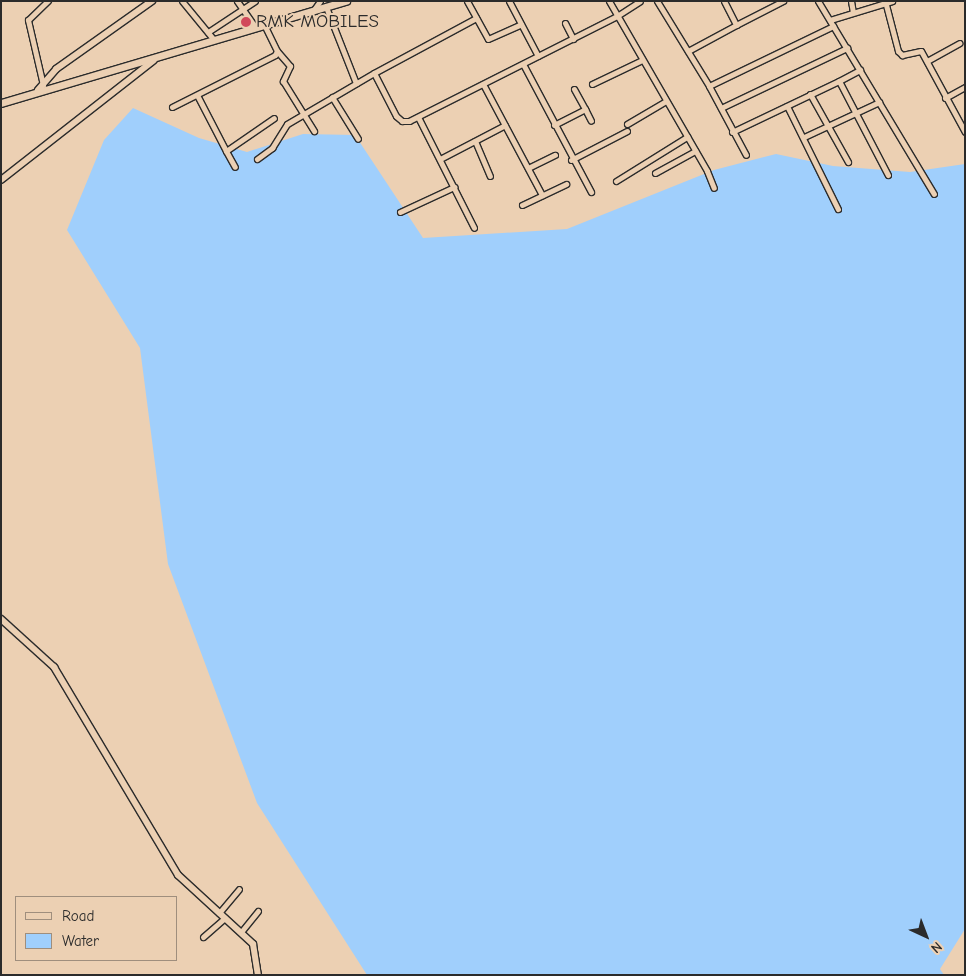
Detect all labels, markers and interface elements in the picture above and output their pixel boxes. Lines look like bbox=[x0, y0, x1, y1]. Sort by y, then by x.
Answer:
place label: RMK MOBILES bbox=[256, 11, 379, 33]
marker: RMK MOBILES bbox=[240, 16, 252, 28]
legend bbox=[15, 896, 178, 961]
text: Road bbox=[62, 907, 94, 925]
north arrow bbox=[901, 911, 951, 961]
text: Water bbox=[62, 932, 99, 950]
text: N bbox=[927, 938, 946, 957]

